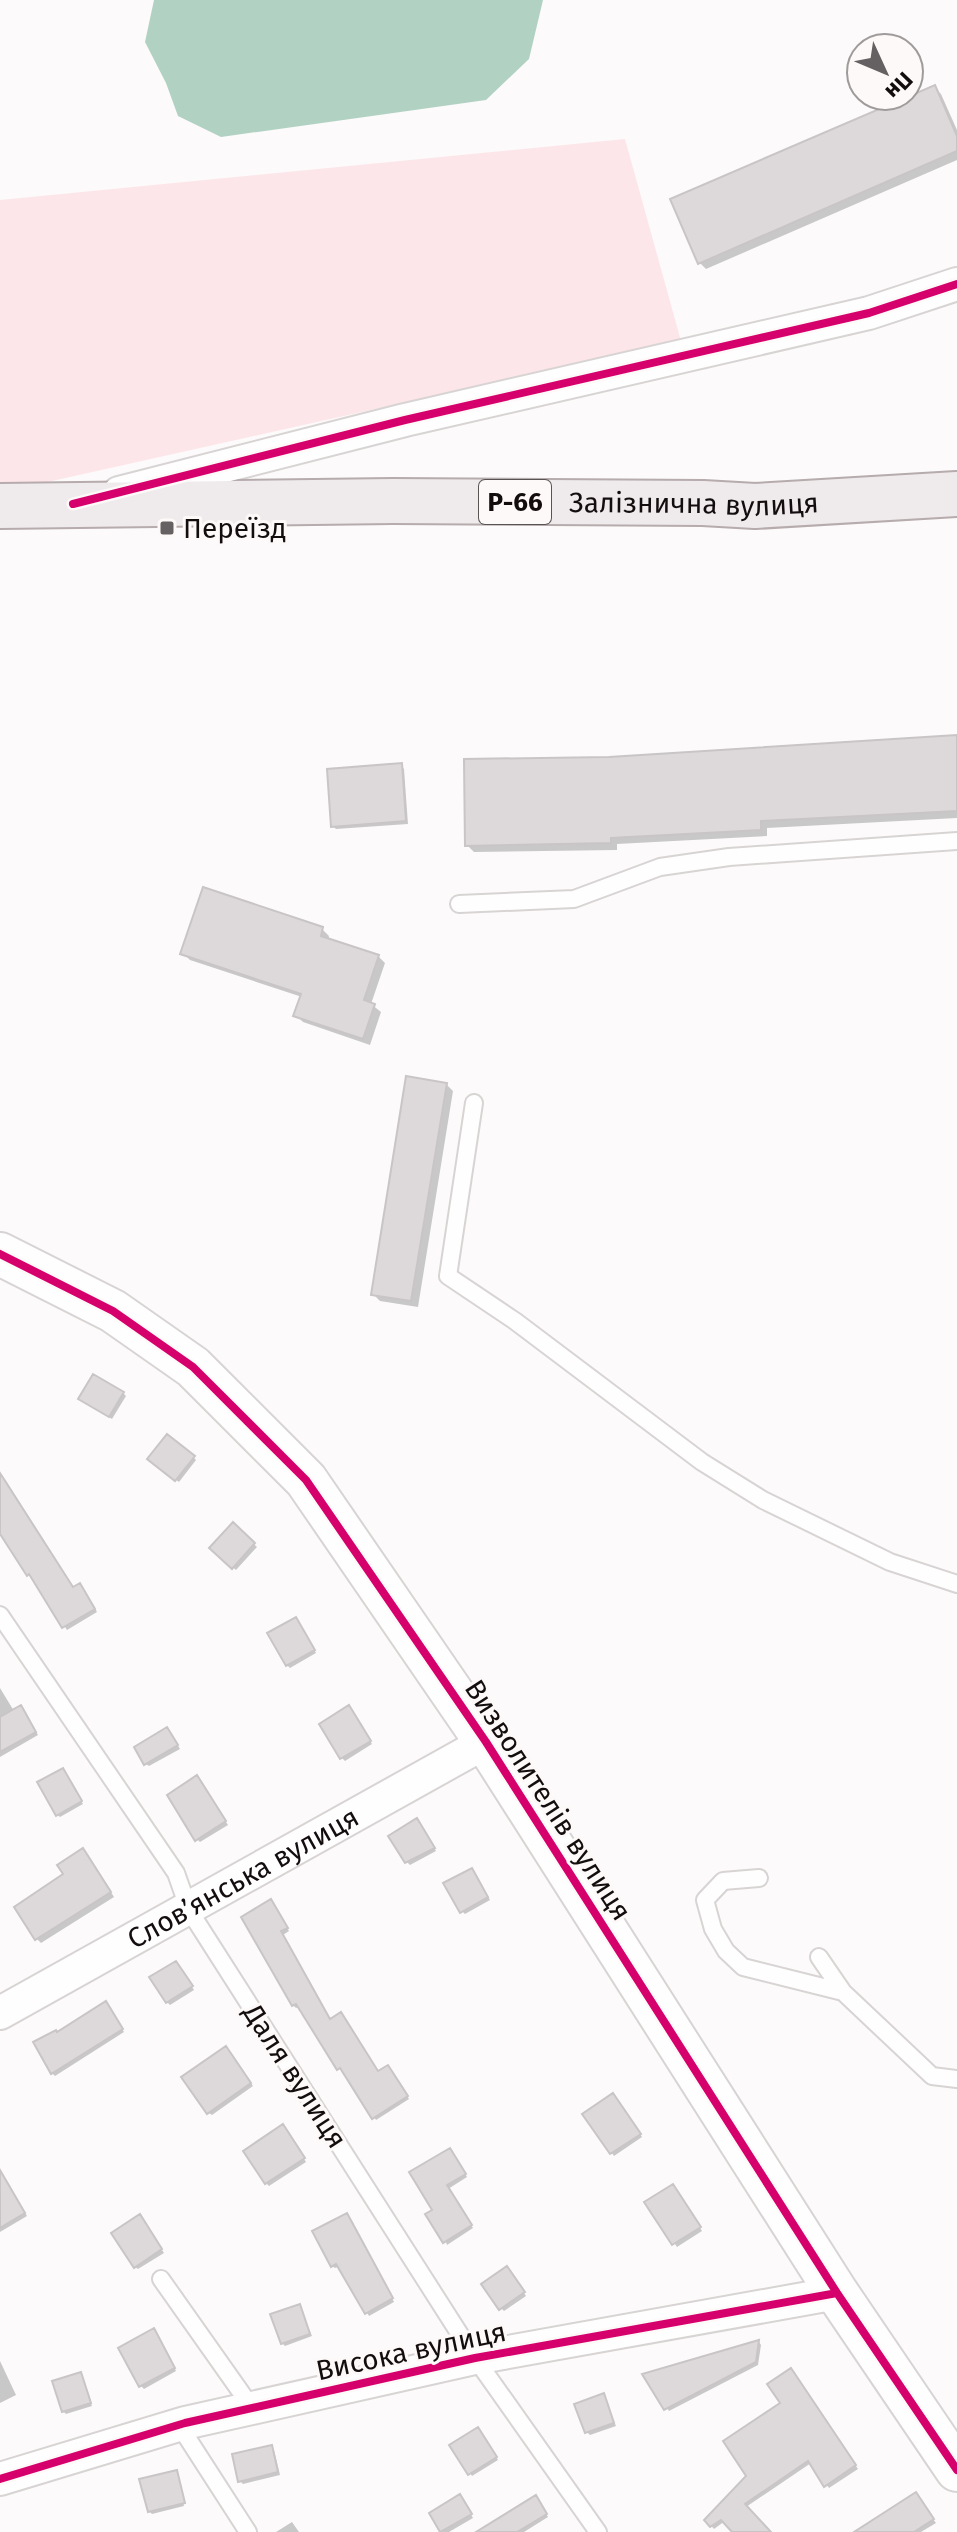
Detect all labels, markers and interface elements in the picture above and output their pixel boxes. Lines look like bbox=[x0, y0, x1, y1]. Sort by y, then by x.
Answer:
north arrow bbox=[845, 32, 925, 112]
text: Пн bbox=[880, 66, 918, 105]
road number: Р-66 bbox=[479, 480, 551, 524]
street label: Залізнична вулиця bbox=[569, 486, 820, 523]
place label: Переїзд bbox=[183, 512, 286, 545]
marker: Переїзд bbox=[158, 519, 176, 537]
street label: Визволителів вулиця bbox=[458, 1673, 638, 1927]
street label: Слов’янська вулиця bbox=[121, 1800, 364, 1955]
street label: Даля вулиця bbox=[236, 1997, 354, 2154]
street label: Висока вулиця bbox=[313, 2315, 509, 2387]

